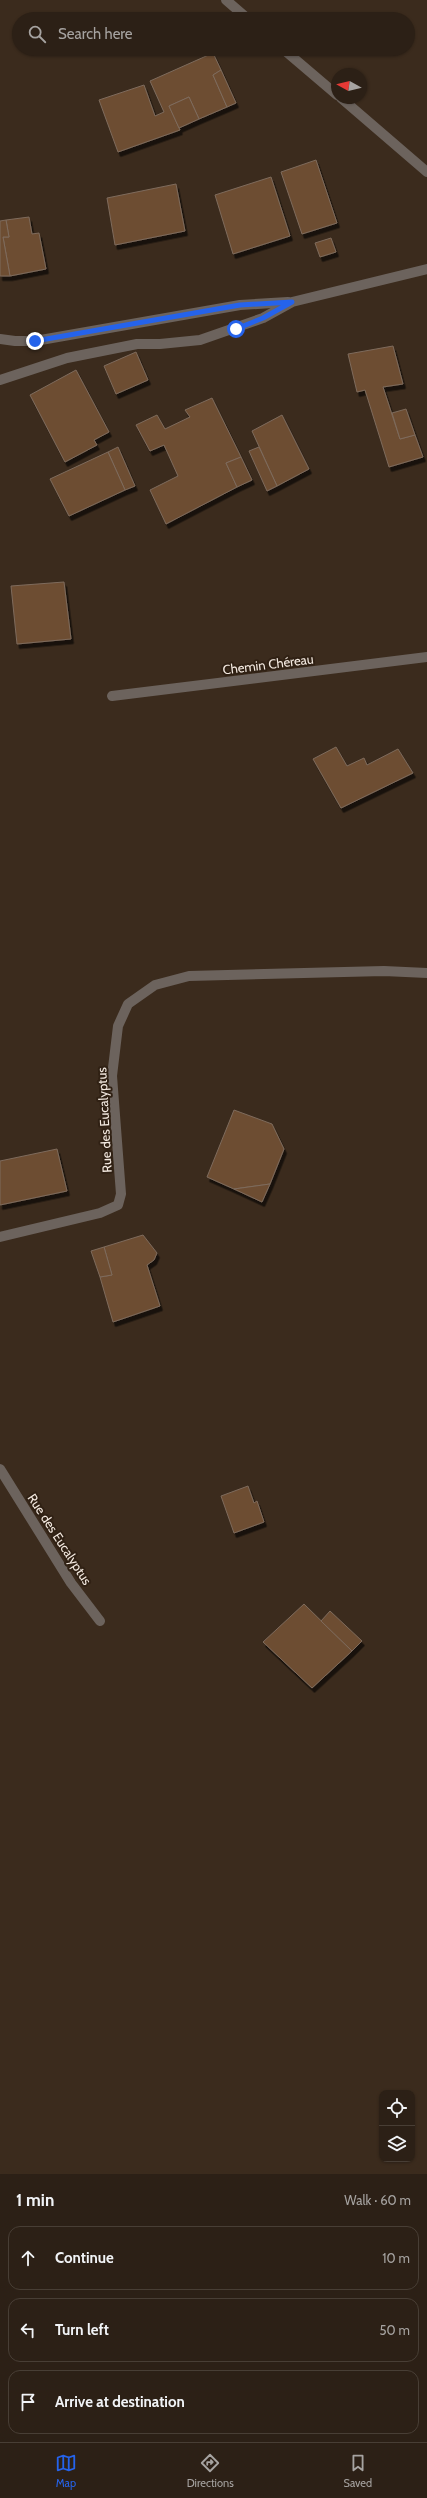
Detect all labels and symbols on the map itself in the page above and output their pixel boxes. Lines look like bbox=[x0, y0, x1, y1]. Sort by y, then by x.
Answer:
north arrow bbox=[331, 68, 367, 104]
route start bbox=[227, 320, 245, 338]
route end bbox=[26, 332, 44, 350]
street label: Chemin Chéreau bbox=[222, 650, 315, 678]
street label: Rue des Eucalyptus bbox=[93, 1066, 115, 1173]
street label: Rue des Eucalyptus bbox=[25, 1490, 96, 1588]

